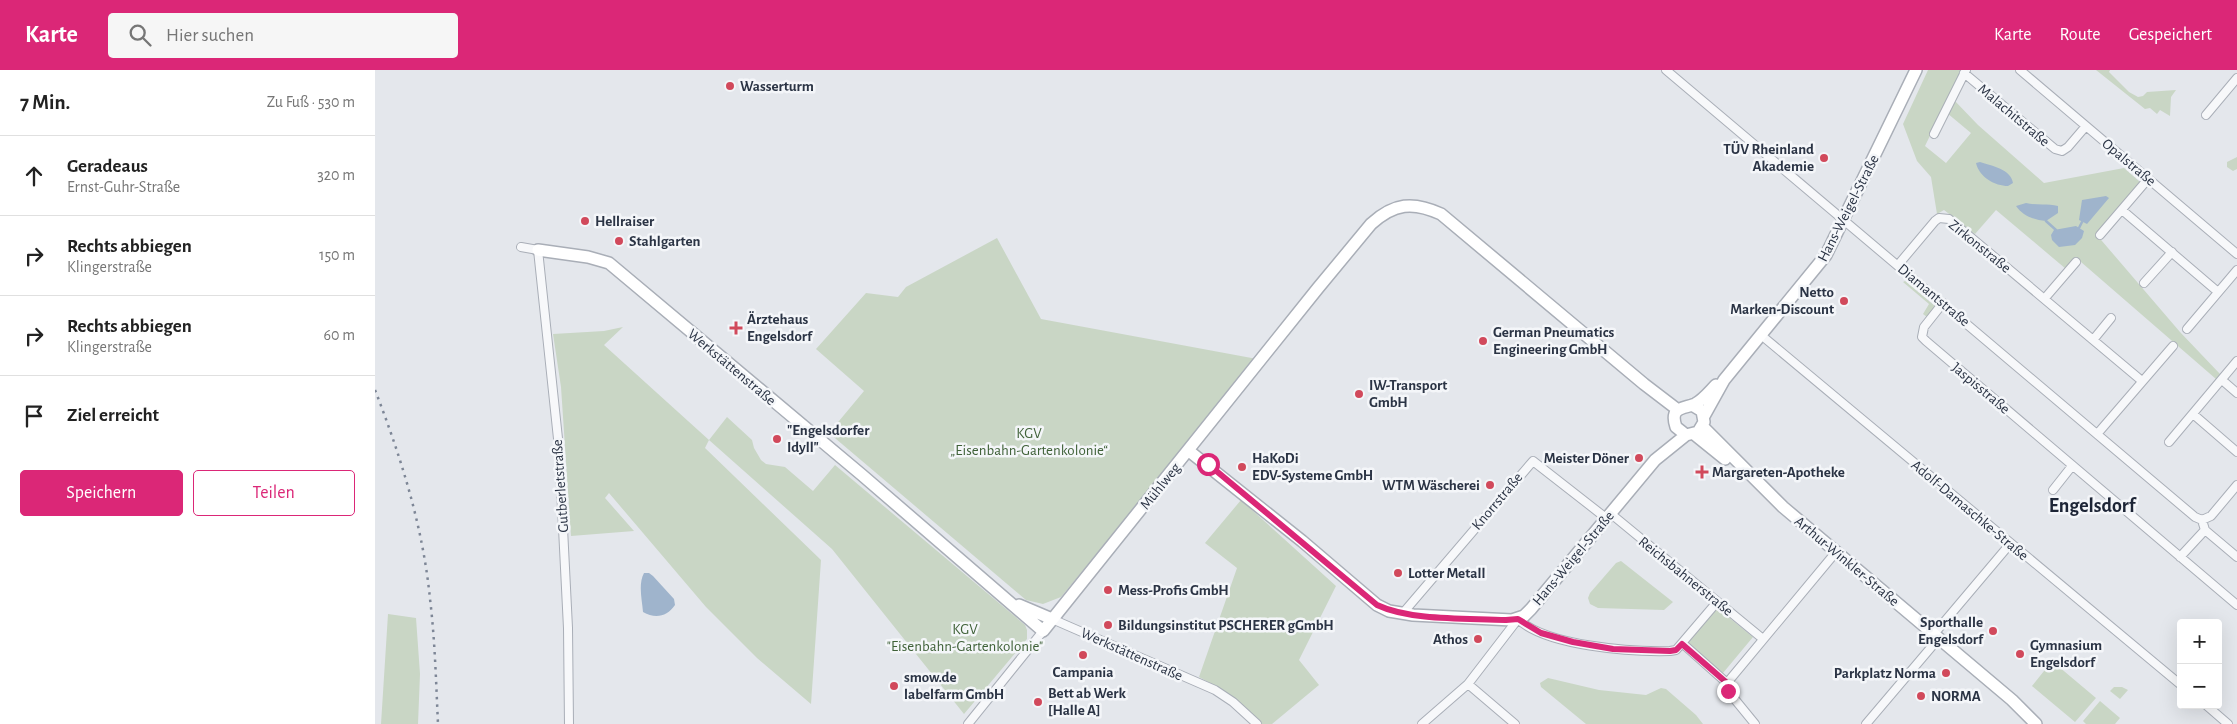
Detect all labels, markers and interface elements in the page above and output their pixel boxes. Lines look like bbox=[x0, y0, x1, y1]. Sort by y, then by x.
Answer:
search box bbox=[108, 13, 458, 58]
icon: search bbox=[126, 21, 154, 49]
text: Karte bbox=[25, 23, 78, 47]
text: Hier suchen bbox=[166, 26, 254, 45]
text: Karte bbox=[1994, 26, 2031, 44]
text: Route bbox=[2059, 26, 2101, 44]
text: Gespeichert bbox=[2129, 26, 2212, 44]
place label: Wasserturm bbox=[740, 79, 814, 94]
marker: Wasserturm bbox=[724, 80, 736, 92]
street label: Malachitstraße bbox=[1975, 81, 2052, 150]
text: 7 Min. bbox=[20, 92, 70, 113]
text: Zu Fuß · 530 m bbox=[267, 94, 355, 110]
street label: Opalstraße bbox=[2099, 136, 2158, 189]
place label: TÜV Rheinland Akademie bbox=[1723, 141, 1814, 174]
street label: Hans-Weigel-Straße bbox=[1815, 152, 1882, 264]
marker: TÜV Rheinland Akademie bbox=[1818, 152, 1830, 164]
text: Geradeaus bbox=[67, 157, 148, 176]
icon: ahead bbox=[20, 162, 48, 190]
text: 320 m bbox=[317, 167, 355, 183]
text: Ernst-Guhr-Straße bbox=[67, 179, 180, 195]
place label: Hellraiser bbox=[595, 214, 655, 229]
marker: Hellraiser bbox=[579, 215, 591, 227]
street label: Zirkonstraße bbox=[1946, 217, 2014, 276]
place label: Stahlgarten bbox=[629, 234, 700, 249]
marker: Stahlgarten bbox=[613, 235, 625, 247]
text: Rechts abbiegen bbox=[67, 237, 192, 256]
icon: right bbox=[20, 242, 48, 270]
text: 150 m bbox=[319, 247, 355, 263]
text: Klingerstraße bbox=[67, 259, 152, 275]
street label: Diamantstraße bbox=[1895, 261, 1972, 330]
place label: Netto Marken-Discount bbox=[1730, 285, 1834, 317]
marker: Netto Marken-Discount bbox=[1838, 295, 1850, 307]
place label: Ärztehaus Engelsdorf bbox=[747, 311, 813, 344]
text: Rechts abbiegen bbox=[67, 317, 192, 336]
marker: Ärztehaus Engelsdorf bbox=[729, 321, 743, 335]
icon: right bbox=[20, 322, 48, 350]
place label: German Pneumatics Engineering GmbH bbox=[1493, 325, 1614, 357]
street label: Werkstättenstraße bbox=[685, 326, 779, 408]
text: 60 m bbox=[324, 327, 355, 343]
marker: German Pneumatics Engineering GmbH bbox=[1477, 335, 1489, 347]
text: Klingerstraße bbox=[67, 339, 152, 355]
street label: Jaspisstraße bbox=[1949, 360, 2013, 417]
place label: IW-Transport GmbH bbox=[1369, 378, 1447, 410]
marker: IW-Transport GmbH bbox=[1353, 388, 1365, 400]
icon: arrive bbox=[20, 402, 48, 430]
text: Ziel erreicht bbox=[67, 406, 159, 425]
place label: "Engelsdorfer Idyll" bbox=[787, 423, 870, 455]
park label: KGV „Eisenbahn-Gartenkolonie“ bbox=[950, 426, 1109, 458]
marker: "Engelsdorfer Idyll" bbox=[771, 433, 783, 445]
street label: Gutberletstraße bbox=[550, 439, 571, 533]
place label: HaKoDi EDV-Systeme GmbH bbox=[1252, 451, 1373, 483]
place label: Meister Döner bbox=[1544, 451, 1630, 466]
marker: Meister Döner bbox=[1633, 452, 1645, 464]
route start bbox=[1197, 453, 1220, 476]
street label: Adolf-Damaschke-Straße bbox=[1908, 457, 2031, 564]
street label: Mühlweg bbox=[1137, 460, 1184, 512]
marker: HaKoDi EDV-Systeme GmbH bbox=[1236, 461, 1248, 473]
place label: Margareten-Apotheke bbox=[1712, 465, 1845, 480]
marker: Margareten-Apotheke bbox=[1696, 466, 1708, 478]
button: Speichern bbox=[20, 470, 183, 516]
button: Teilen bbox=[193, 470, 355, 516]
street label: Knorrstraße bbox=[1469, 470, 1526, 533]
place label: WTM Wäscherei bbox=[1382, 478, 1480, 493]
marker: WTM Wäscherei bbox=[1484, 479, 1496, 491]
district label: Engelsdorf bbox=[2049, 496, 2137, 516]
street label: Hans-Weigel-Straße bbox=[1530, 508, 1617, 608]
street label: Arthur-Winkler-Straße bbox=[1792, 514, 1902, 609]
street label: Reichsbahnerstraße bbox=[1636, 534, 1736, 619]
place label: Lotter Metall bbox=[1408, 566, 1485, 581]
marker: Lotter Metall bbox=[1392, 567, 1404, 579]
place label: Mess-Profis GmbH bbox=[1118, 583, 1229, 598]
marker: Mess-Profis GmbH bbox=[1102, 584, 1114, 596]
place label: Sporthalle Engelsdorf bbox=[1918, 615, 1984, 647]
place label: Bildungsinstitut PSCHERER gGmbH bbox=[1118, 618, 1334, 633]
marker: Bildungsinstitut PSCHERER gGmbH bbox=[1102, 619, 1114, 631]
map controls bbox=[2177, 619, 2222, 709]
button: + bbox=[2177, 619, 2222, 664]
park label: KGV "Eisenbahn-Gartenkolonie" bbox=[887, 622, 1043, 654]
street label: Werkstättenstraße bbox=[1079, 625, 1185, 684]
marker: Sporthalle Engelsdorf bbox=[1987, 625, 1999, 637]
place label: Athos bbox=[1433, 632, 1468, 647]
marker: Athos bbox=[1472, 633, 1484, 645]
place label: Gymnasium Engelsdorf bbox=[2030, 638, 2102, 670]
marker: Gymnasium Engelsdorf bbox=[2014, 648, 2026, 660]
marker: Campania bbox=[1077, 649, 1089, 661]
button: − bbox=[2177, 664, 2222, 709]
place label: Campania bbox=[1053, 665, 1113, 680]
place label: Parkplatz Norma bbox=[1834, 666, 1936, 681]
marker: Parkplatz Norma bbox=[1940, 667, 1952, 679]
place label: smow.de labelfarm GmbH bbox=[904, 670, 1004, 702]
marker: smow.de labelfarm GmbH bbox=[888, 680, 900, 692]
route end bbox=[1717, 680, 1740, 703]
place label: Bett ab Werk [Halle A] bbox=[1048, 686, 1126, 718]
place label: NORMA bbox=[1931, 689, 1981, 704]
marker: NORMA bbox=[1915, 690, 1927, 702]
marker: Bett ab Werk [Halle A] bbox=[1032, 696, 1044, 708]

